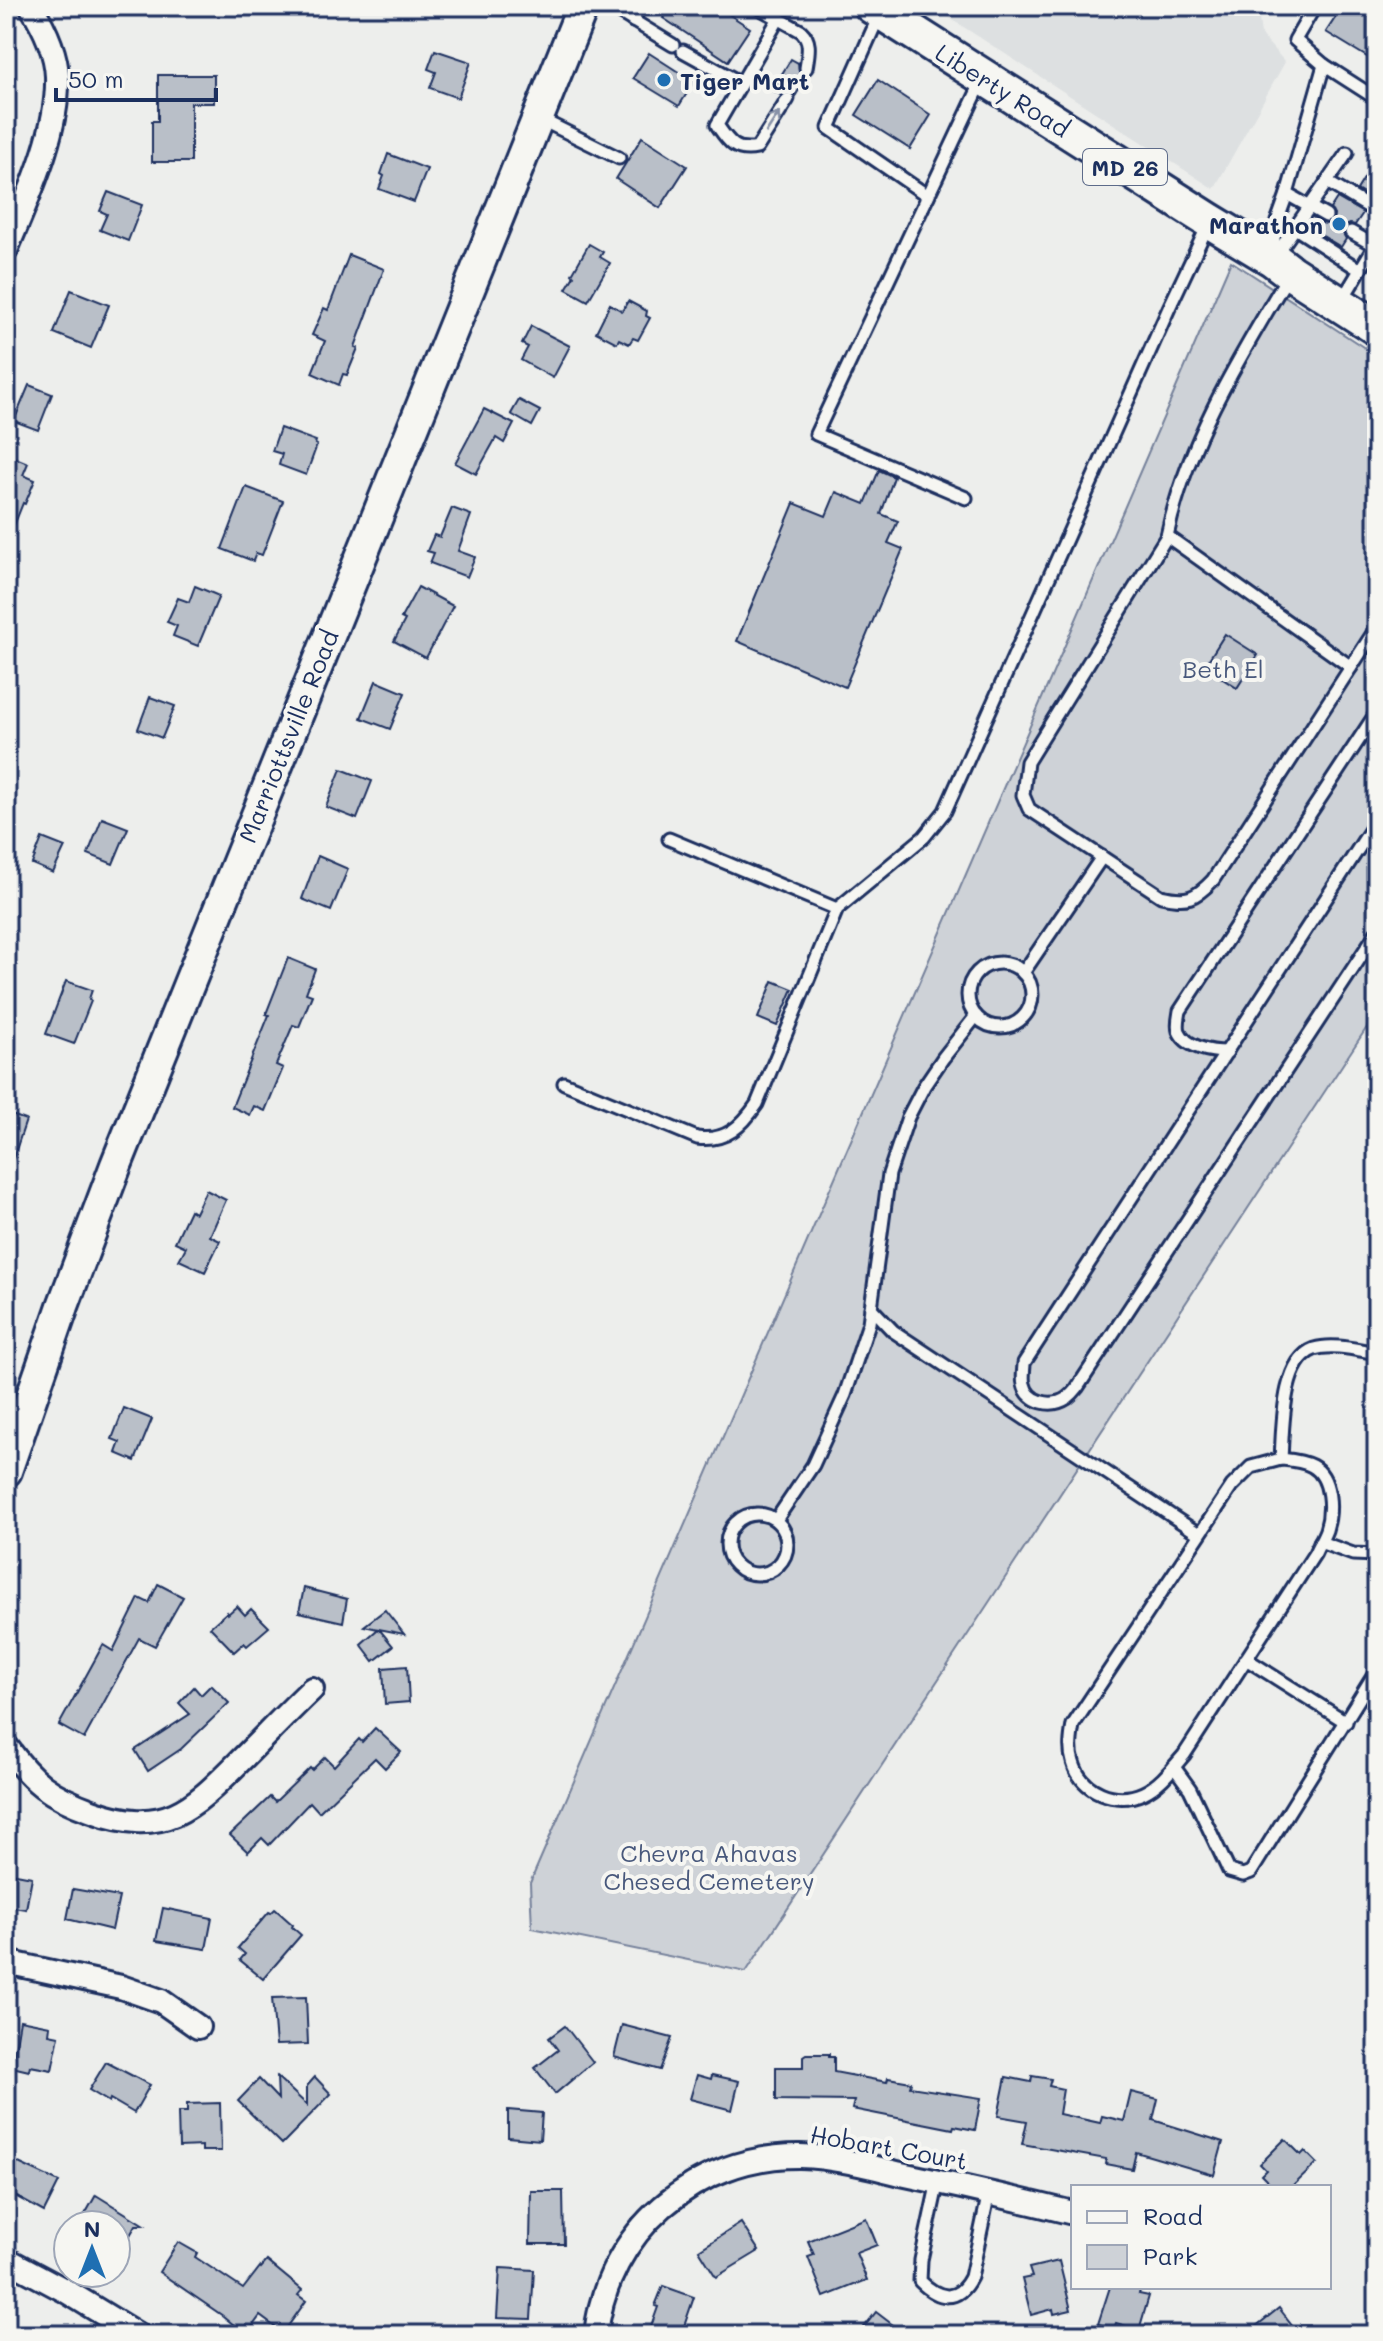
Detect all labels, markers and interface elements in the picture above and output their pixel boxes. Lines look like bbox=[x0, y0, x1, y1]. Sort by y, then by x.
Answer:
street label: Liberty Road bbox=[930, 36, 1076, 144]
scale bar bbox=[56, 52, 216, 102]
text: 50 m bbox=[68, 63, 124, 94]
place label: Tiger Mart bbox=[680, 65, 809, 96]
marker: Tiger Mart bbox=[655, 71, 673, 89]
one-way arrow bbox=[765, 111, 782, 133]
road number: MD 26 bbox=[1083, 149, 1167, 185]
place label: Marathon bbox=[1209, 209, 1323, 240]
marker: Marathon bbox=[1330, 215, 1348, 233]
street label: Marriottsville Road bbox=[231, 625, 345, 847]
park label: Beth El bbox=[1182, 653, 1264, 684]
park label: Chevra Ahavas Chesed Cemetery bbox=[604, 1837, 814, 1896]
street label: Hobart Court bbox=[808, 2118, 970, 2176]
legend bbox=[1071, 2185, 1331, 2289]
text: Road bbox=[1143, 2200, 1203, 2231]
north arrow bbox=[52, 2209, 132, 2289]
text: N bbox=[84, 2214, 100, 2243]
text: Park bbox=[1143, 2240, 1197, 2271]

